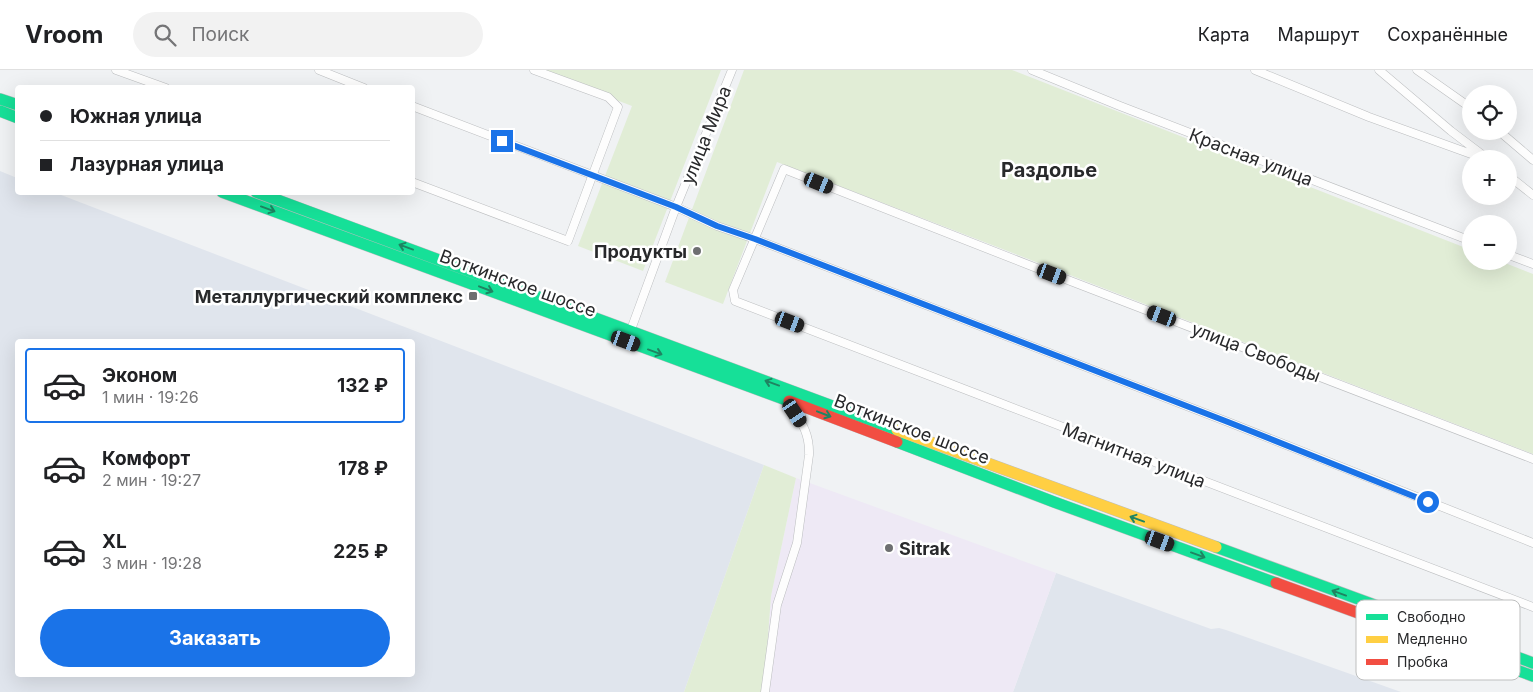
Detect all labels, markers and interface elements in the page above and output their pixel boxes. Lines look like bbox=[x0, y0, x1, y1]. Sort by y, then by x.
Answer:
search box bbox=[133, 12, 483, 57]
text: Vroom bbox=[25, 20, 103, 49]
icon: search bbox=[151, 21, 179, 49]
text: Поиск bbox=[191, 23, 249, 46]
text: Карта bbox=[1198, 24, 1250, 45]
text: Маршрут bbox=[1278, 24, 1359, 45]
text: Сохранённые bbox=[1387, 24, 1508, 45]
street label: улица Мира bbox=[677, 83, 735, 187]
map controls bbox=[1462, 85, 1517, 270]
button: locate bbox=[1462, 85, 1517, 140]
text: Южная улица bbox=[70, 105, 202, 128]
street label: Красная улица bbox=[1186, 124, 1316, 190]
route end bbox=[491, 130, 513, 152]
button: + bbox=[1462, 150, 1517, 205]
text: Лазурная улица bbox=[70, 153, 224, 176]
district label: Раздолье bbox=[1001, 158, 1097, 182]
car bbox=[802, 170, 835, 196]
one-way arrow bbox=[260, 205, 275, 214]
button: − bbox=[1462, 215, 1517, 270]
place label: Продукты bbox=[594, 241, 687, 262]
one-way arrow bbox=[399, 242, 414, 251]
street label: Воткинское шоссе bbox=[437, 245, 599, 321]
marker: Продукты bbox=[691, 245, 703, 257]
car bbox=[1035, 262, 1068, 286]
one-way arrow bbox=[478, 285, 493, 294]
place label: Металлургический комплекс bbox=[195, 286, 463, 307]
marker: Металлургический комплекс bbox=[467, 290, 479, 302]
car bbox=[1145, 304, 1178, 328]
car bbox=[773, 310, 806, 334]
street label: улица Свободы bbox=[1189, 318, 1323, 386]
car bbox=[609, 329, 642, 353]
one-way arrow bbox=[647, 348, 662, 357]
icon: car bbox=[42, 363, 87, 408]
text: Эконом bbox=[102, 364, 177, 387]
text: 132 ₽ bbox=[337, 374, 388, 397]
one-way arrow bbox=[765, 378, 780, 387]
text: 1 мин · 19:26 bbox=[102, 387, 199, 407]
street label: Воткинское шоссе bbox=[831, 390, 993, 468]
car bbox=[780, 396, 809, 430]
one-way arrow bbox=[815, 410, 831, 419]
street label: Магнитная улица bbox=[1060, 418, 1208, 492]
icon: car bbox=[42, 446, 87, 491]
text: Комфорт bbox=[102, 447, 190, 470]
text: 178 ₽ bbox=[338, 457, 388, 480]
text: 2 мин · 19:27 bbox=[102, 470, 201, 490]
route start bbox=[1417, 491, 1439, 513]
one-way arrow bbox=[1130, 514, 1146, 523]
icon: car bbox=[42, 529, 87, 574]
car bbox=[1143, 529, 1176, 553]
text: XL bbox=[102, 530, 127, 553]
place label: Sitrak bbox=[899, 538, 951, 559]
text: 225 ₽ bbox=[333, 540, 388, 563]
marker: Sitrak bbox=[883, 542, 895, 554]
one-way arrow bbox=[1190, 551, 1206, 560]
text: 3 мин · 19:28 bbox=[102, 553, 202, 573]
one-way arrow bbox=[1332, 588, 1347, 597]
legend bbox=[1356, 600, 1520, 680]
text: Свободно bbox=[1397, 608, 1466, 625]
button: Заказать bbox=[40, 609, 390, 667]
text: Медленно bbox=[1397, 630, 1468, 647]
text: Пробка bbox=[1397, 653, 1448, 670]

